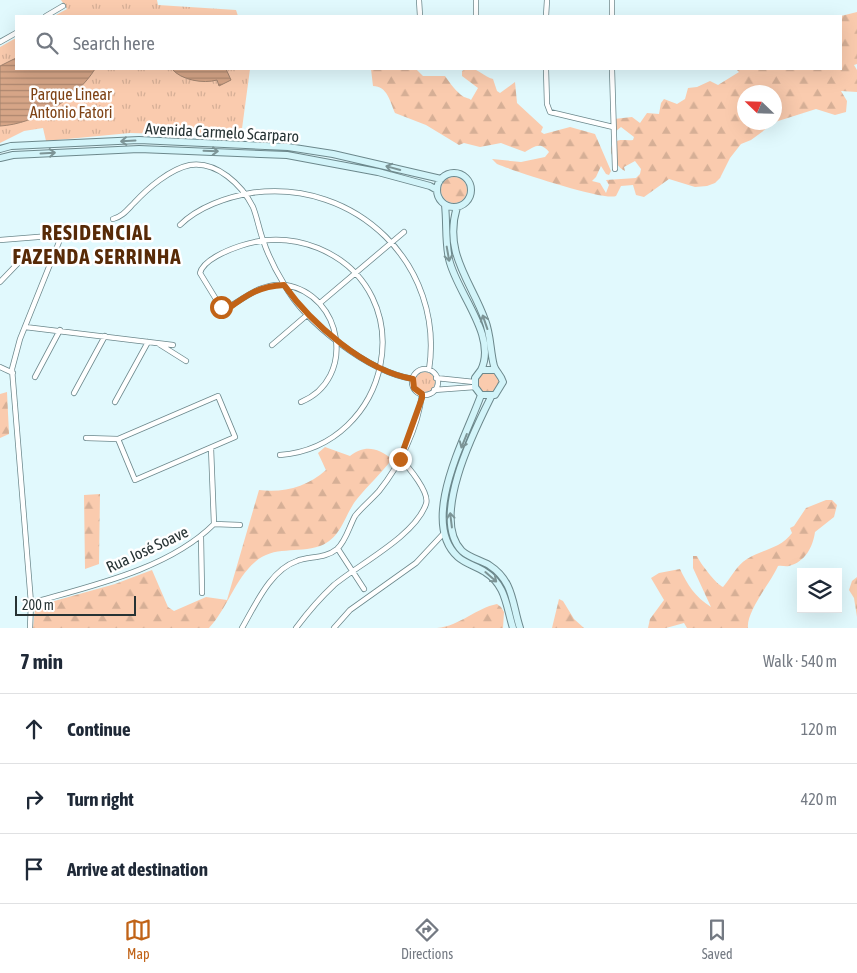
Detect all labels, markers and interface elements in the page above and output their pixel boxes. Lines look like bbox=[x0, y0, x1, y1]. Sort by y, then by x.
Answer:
search box bbox=[15, 15, 842, 70]
icon: search bbox=[33, 29, 61, 57]
text: Search here bbox=[73, 32, 155, 54]
park label: Parque Linear Antonio Fatori bbox=[30, 85, 112, 121]
north arrow bbox=[737, 85, 782, 130]
street label: Avenida Carmelo Scarparo bbox=[144, 119, 299, 146]
one-way arrow bbox=[120, 136, 136, 145]
one-way arrow bbox=[202, 147, 218, 156]
one-way arrow bbox=[40, 148, 56, 158]
one-way arrow bbox=[386, 162, 402, 172]
district label: RESIDENCIAL FAZENDA SERRINHA bbox=[12, 220, 182, 268]
one-way arrow bbox=[444, 245, 454, 261]
route start bbox=[210, 296, 233, 319]
one-way arrow bbox=[480, 315, 489, 331]
one-way arrow bbox=[459, 432, 468, 448]
route end bbox=[389, 448, 412, 471]
one-way arrow bbox=[446, 513, 456, 529]
street label: Rua José Soave bbox=[103, 522, 191, 576]
map controls bbox=[797, 568, 842, 613]
button: layers bbox=[797, 568, 842, 613]
one-way arrow bbox=[484, 571, 497, 582]
scale bar bbox=[15, 593, 136, 616]
text: 200 m bbox=[22, 597, 54, 613]
text: 7 min bbox=[20, 649, 63, 673]
text: Walk · 540 m bbox=[763, 652, 837, 670]
icon: ahead bbox=[20, 715, 48, 743]
text: Continue bbox=[67, 718, 131, 740]
text: 120 m bbox=[801, 720, 837, 738]
icon: right bbox=[20, 785, 48, 813]
text: Turn right bbox=[67, 788, 134, 810]
text: 420 m bbox=[801, 790, 837, 808]
icon: arrive bbox=[20, 855, 48, 883]
text: Arrive at destination bbox=[67, 858, 208, 880]
tab: Map bbox=[124, 916, 152, 962]
tab: Directions bbox=[401, 916, 453, 962]
tab: Saved bbox=[702, 916, 733, 962]

